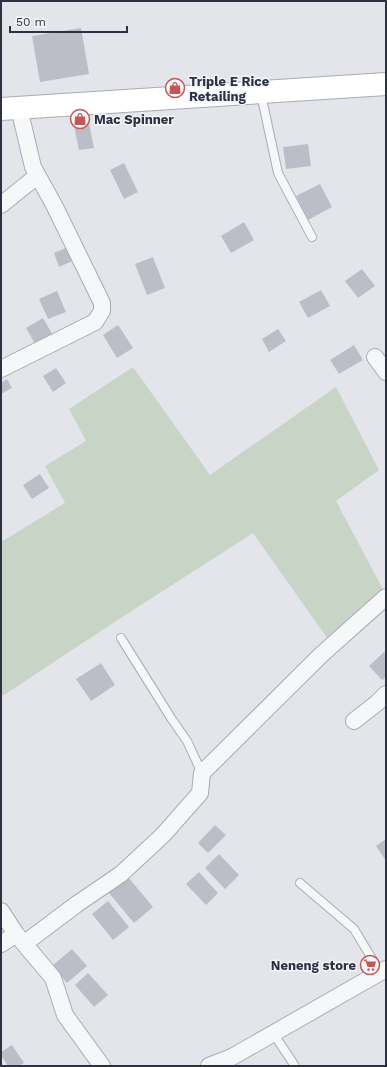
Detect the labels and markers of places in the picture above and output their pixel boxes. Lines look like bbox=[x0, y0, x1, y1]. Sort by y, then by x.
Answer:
place label: Triple E Rice Retailing bbox=[189, 74, 270, 104]
shop icon: Triple E Rice Retailing bbox=[164, 77, 186, 99]
shop icon: Mac Spinner bbox=[69, 108, 91, 130]
place label: Mac Spinner bbox=[94, 112, 174, 127]
supermarket icon: Neneng store bbox=[359, 954, 381, 976]
place label: Neneng store bbox=[271, 958, 356, 973]

